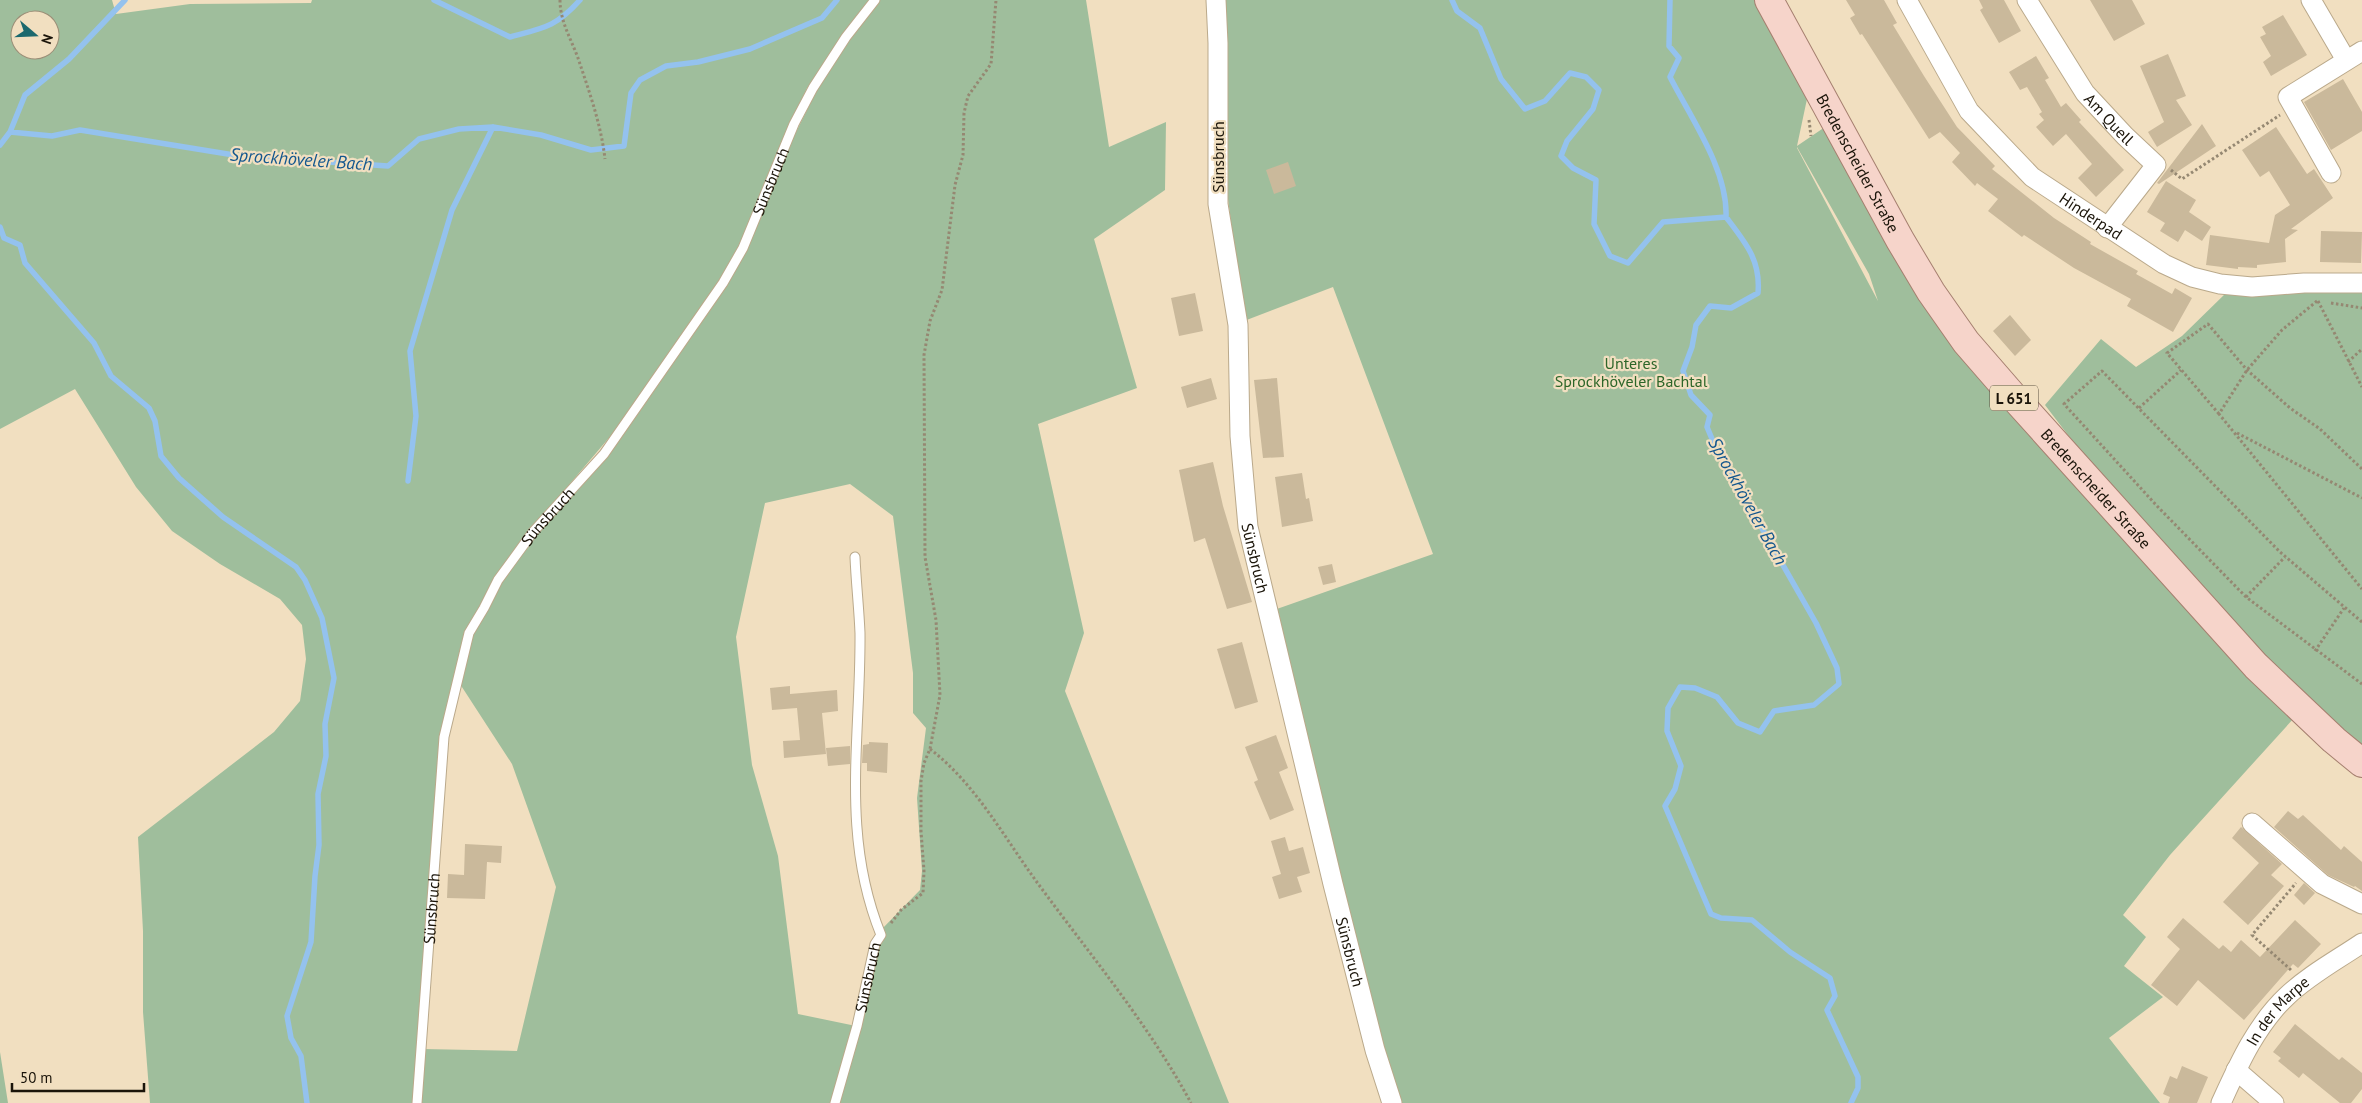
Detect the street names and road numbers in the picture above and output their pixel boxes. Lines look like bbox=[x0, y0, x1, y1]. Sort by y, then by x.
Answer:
street label: Am Quell bbox=[2080, 89, 2138, 149]
street label: Bredenscheider Straße bbox=[1812, 90, 1904, 236]
street label: Sünsbruch bbox=[1208, 121, 1228, 193]
street label: Sünsbruch bbox=[748, 145, 793, 218]
street label: Hinderpad bbox=[2056, 188, 2126, 244]
road number: L 651 bbox=[1990, 386, 2038, 410]
street label: Bredenscheider Straße bbox=[2037, 424, 2156, 553]
street label: Sünsbruch bbox=[516, 483, 579, 550]
street label: Sünsbruch bbox=[1237, 521, 1273, 595]
street label: Sünsbruch bbox=[419, 872, 444, 945]
street label: Sünsbruch bbox=[1332, 915, 1369, 989]
street label: Sünsbruch bbox=[850, 940, 885, 1014]
street label: In der Marpe bbox=[2241, 971, 2313, 1049]

